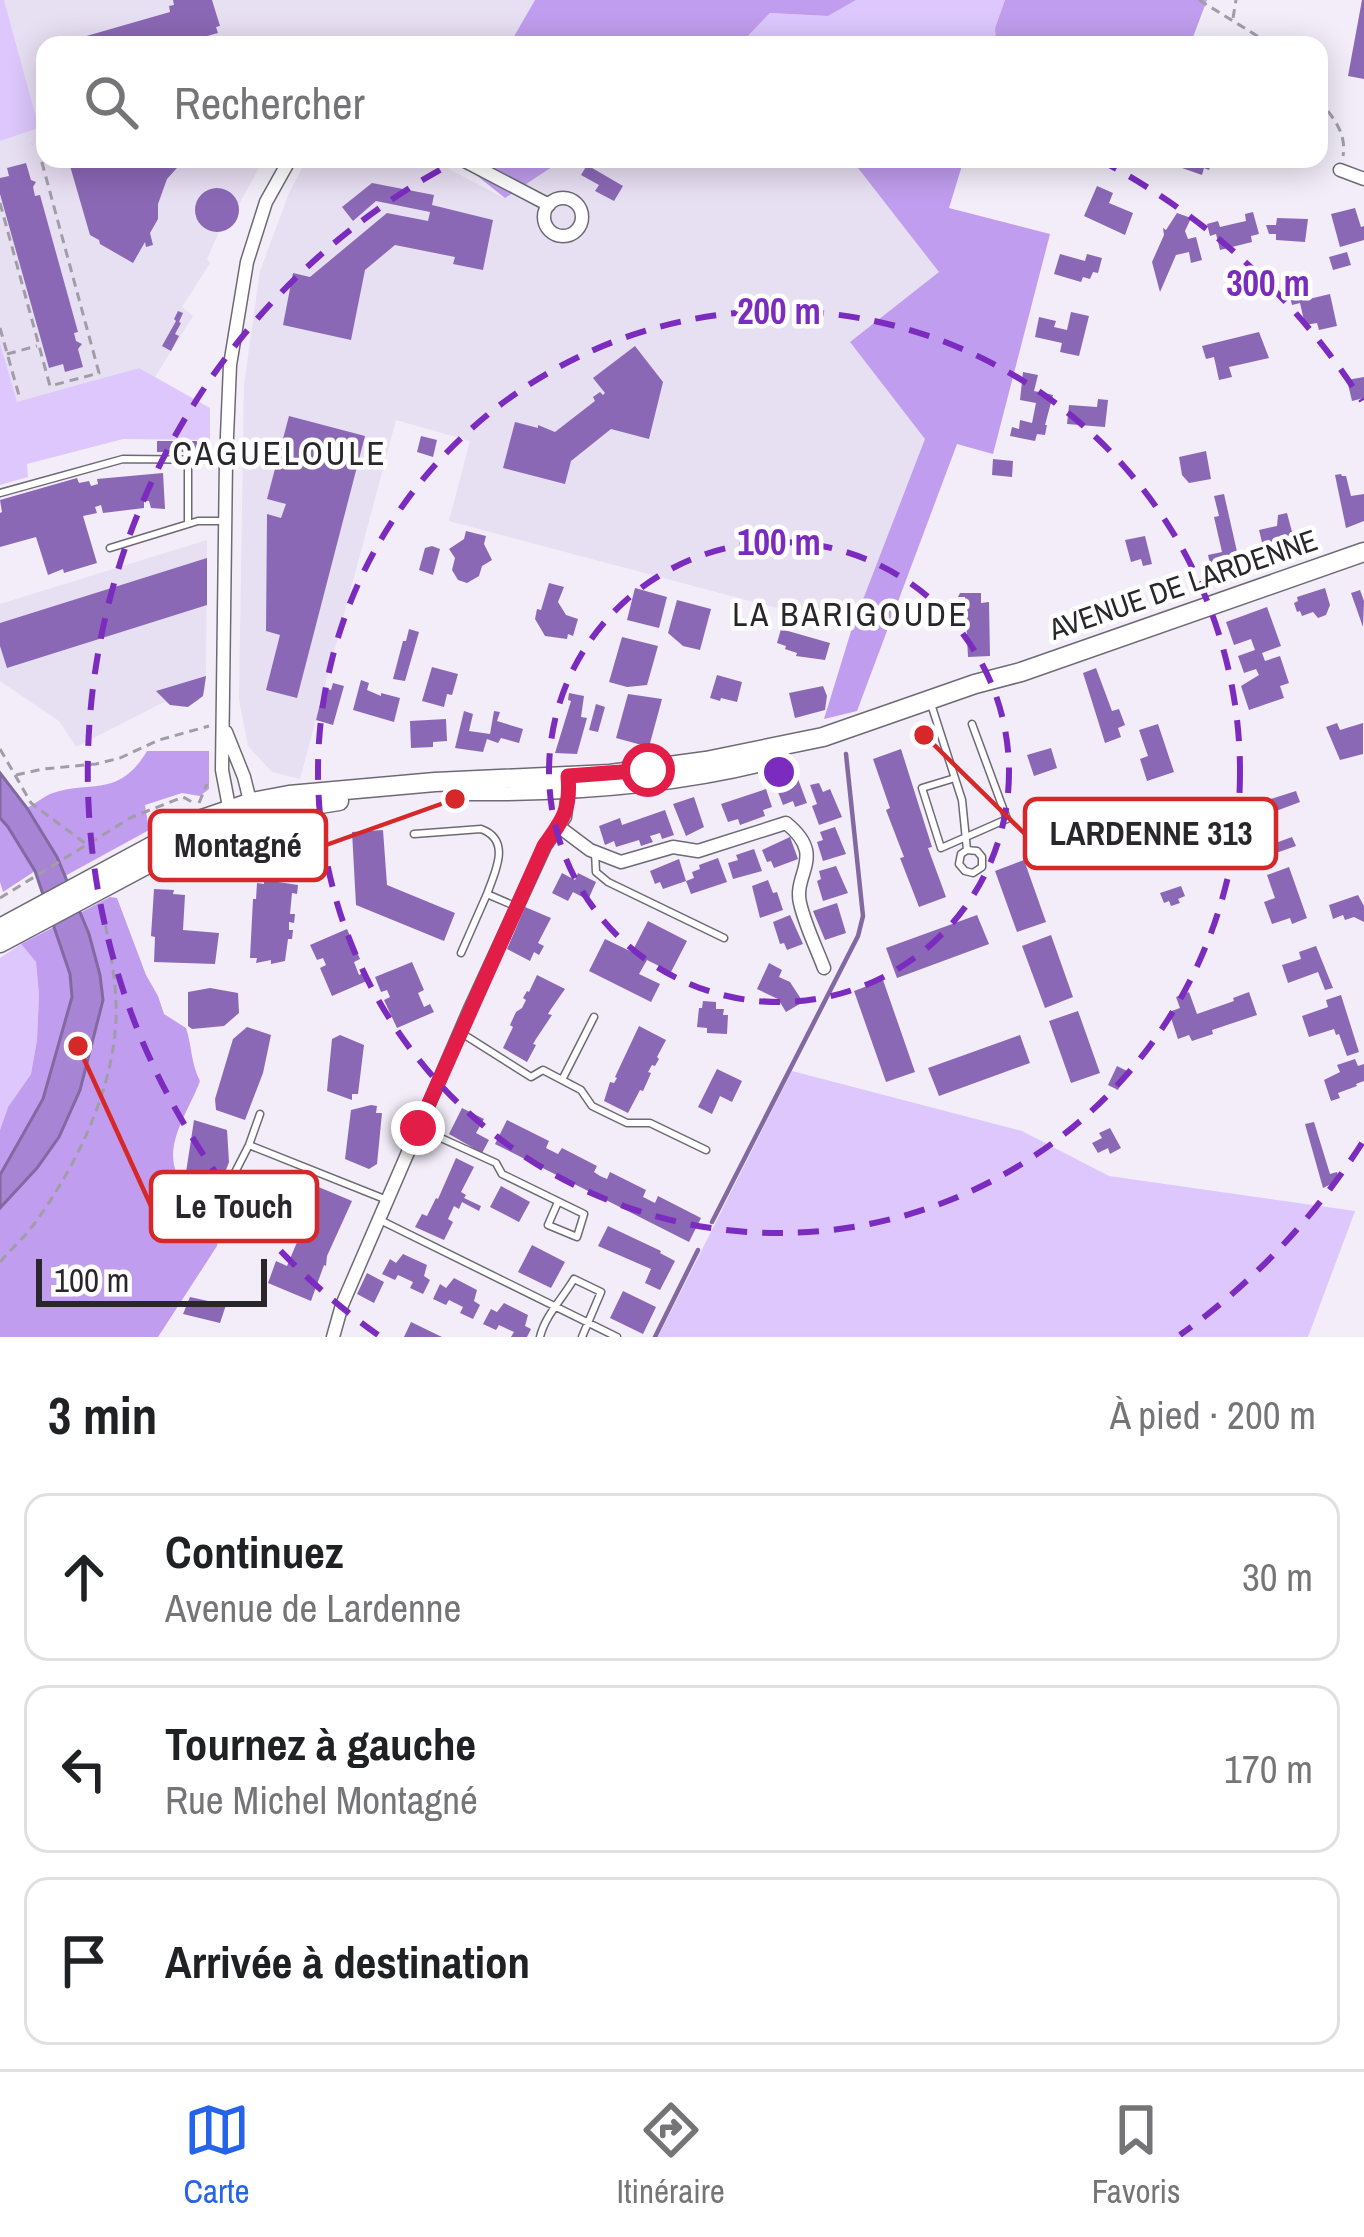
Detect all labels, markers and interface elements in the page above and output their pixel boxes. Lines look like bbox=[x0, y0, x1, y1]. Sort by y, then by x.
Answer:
search box bbox=[36, 36, 1328, 168]
icon: search bbox=[78, 69, 144, 135]
text: Rechercher bbox=[174, 72, 365, 133]
text: 300 m bbox=[1226, 259, 1310, 307]
text: 200 m bbox=[737, 287, 821, 335]
district label: CAGUELOULE bbox=[173, 431, 387, 475]
text: 100 m bbox=[737, 518, 821, 566]
street label: AVENUE DE LARDENNE bbox=[1043, 519, 1322, 649]
district label: LA BARIGOUDE bbox=[732, 592, 970, 636]
route start bbox=[621, 743, 675, 797]
centre of rings bbox=[758, 751, 800, 793]
callout: LARDENNE 313 bbox=[1025, 799, 1276, 868]
callout: Montagné bbox=[150, 811, 326, 880]
text: LARDENNE 313 bbox=[1050, 811, 1252, 855]
text: Montagné bbox=[174, 823, 302, 867]
route end bbox=[391, 1101, 445, 1155]
callout: Le Touch bbox=[151, 1172, 317, 1241]
text: Le Touch bbox=[175, 1184, 293, 1228]
scale bar bbox=[36, 1253, 267, 1306]
text: 100 m bbox=[54, 1258, 129, 1302]
text: 3 min bbox=[48, 1381, 157, 1450]
text: À pied · 200 m bbox=[1110, 1389, 1316, 1441]
text: Continuez bbox=[165, 1521, 343, 1582]
icon: ahead bbox=[51, 1544, 117, 1610]
text: 30 m bbox=[1242, 1551, 1313, 1603]
text: Avenue de Lardenne bbox=[165, 1582, 461, 1634]
text: Tournez à gauche bbox=[165, 1713, 476, 1774]
icon: left bbox=[51, 1736, 117, 1802]
text: 170 m bbox=[1224, 1743, 1313, 1795]
text: Rue Michel Montagné bbox=[165, 1774, 478, 1826]
icon: arrive bbox=[51, 1928, 117, 1994]
text: Arrivée à destination bbox=[165, 1931, 530, 1992]
tab: Carte bbox=[183, 2097, 250, 2213]
tab: Itinéraire bbox=[616, 2097, 725, 2213]
tab: Favoris bbox=[1092, 2097, 1181, 2213]

